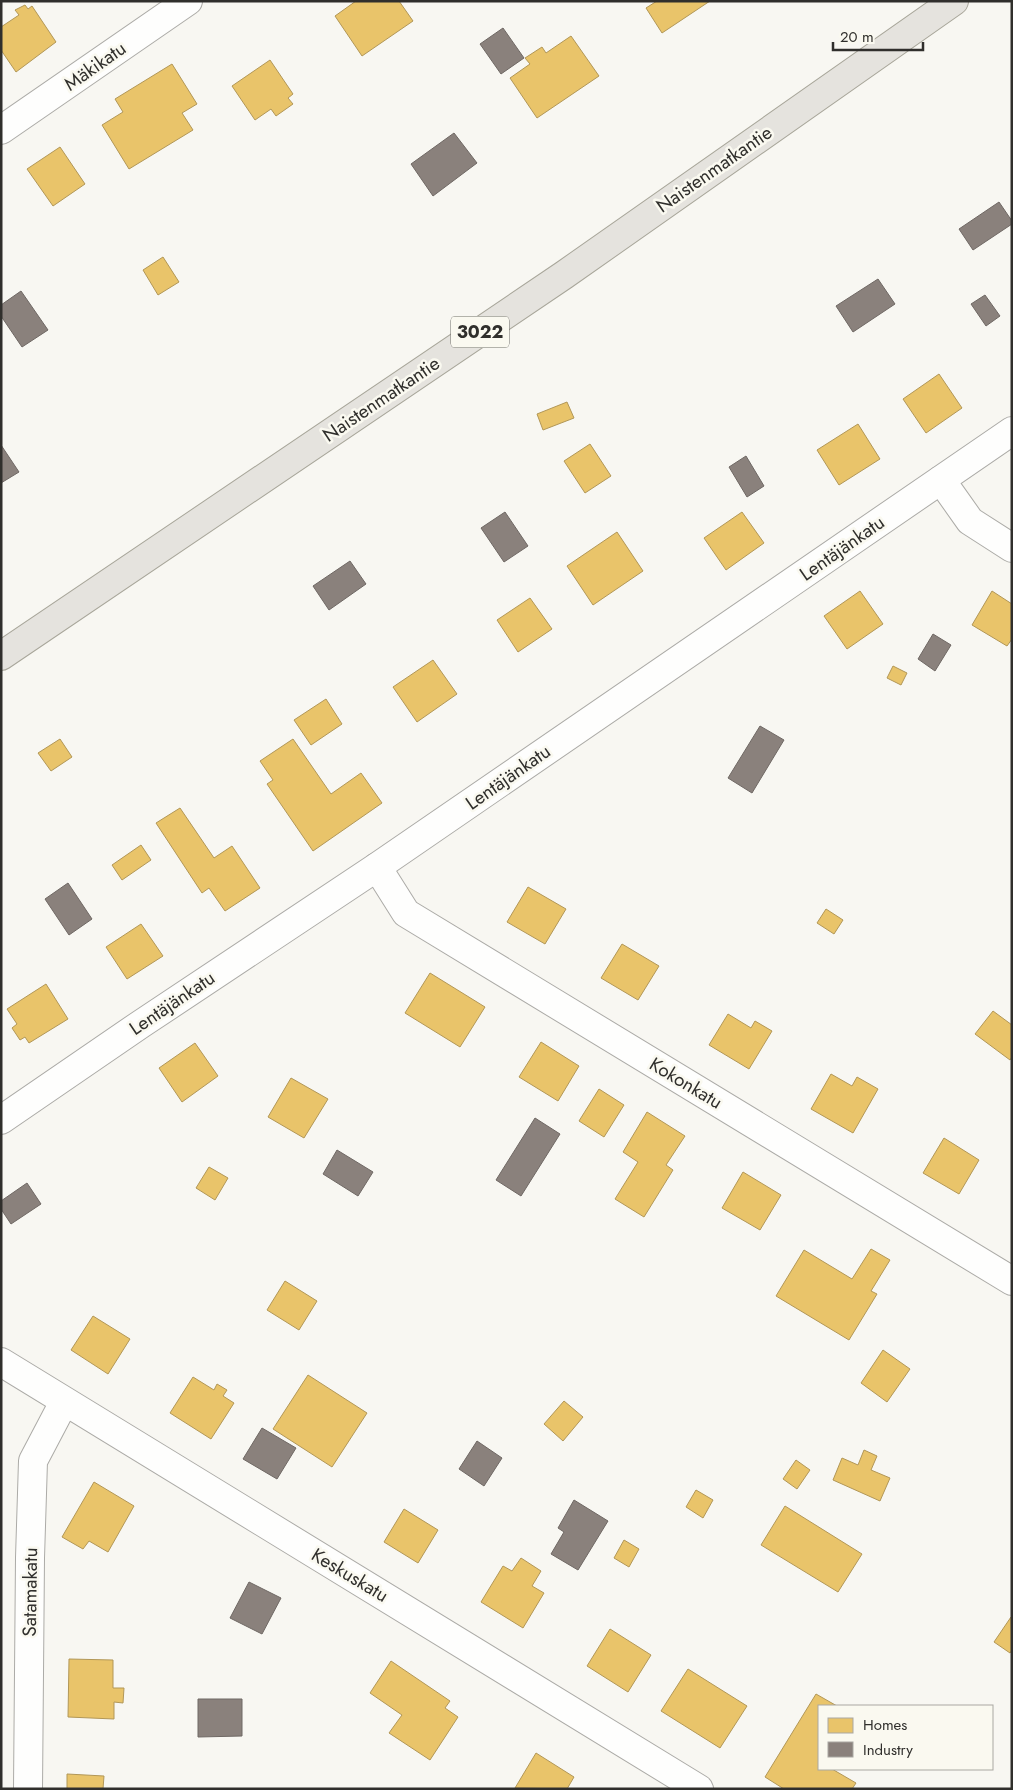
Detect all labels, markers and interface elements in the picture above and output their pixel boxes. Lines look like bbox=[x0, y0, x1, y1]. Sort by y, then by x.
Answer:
scale bar bbox=[833, 20, 923, 52]
text: 20 m bbox=[840, 26, 874, 48]
street label: Mäkikatu bbox=[59, 35, 131, 97]
street label: Naistenmatkantie bbox=[651, 119, 778, 219]
road number: 3022 bbox=[451, 316, 509, 348]
street label: Naistenmatkantie bbox=[317, 350, 445, 448]
street label: Lentäjänkatu bbox=[794, 509, 890, 587]
street label: Lentäjänkatu bbox=[460, 738, 556, 816]
street label: Lentäjänkatu bbox=[124, 964, 220, 1042]
street label: Kokonkatu bbox=[644, 1051, 728, 1115]
street label: Keskuskatu bbox=[306, 1541, 394, 1609]
street label: Satamakatu bbox=[16, 1547, 44, 1637]
legend bbox=[818, 1705, 993, 1770]
text: Homes bbox=[863, 1714, 907, 1736]
text: Industry bbox=[863, 1739, 913, 1761]

